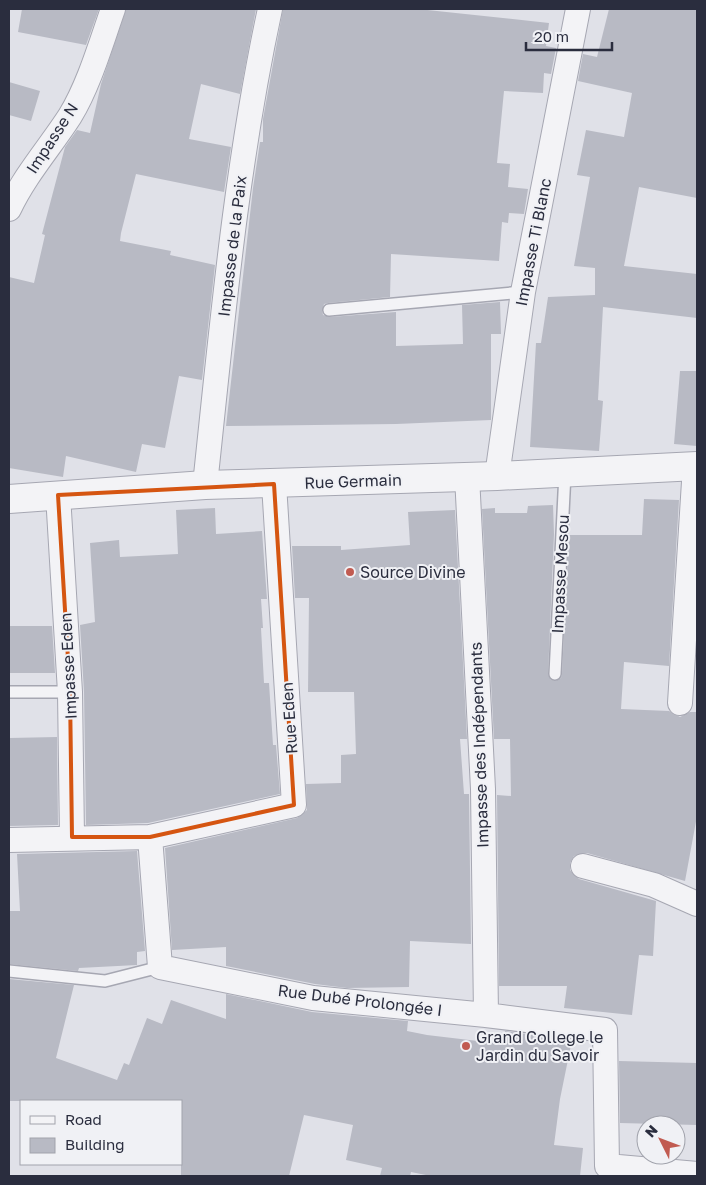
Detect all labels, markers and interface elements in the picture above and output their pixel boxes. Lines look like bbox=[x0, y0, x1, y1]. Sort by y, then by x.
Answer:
scale bar bbox=[526, 20, 612, 52]
text: 20 m bbox=[534, 27, 569, 45]
street label: Impasse N bbox=[22, 99, 82, 177]
street label: Impasse de la Paix bbox=[213, 174, 251, 318]
street label: Impasse Ti Blanc bbox=[511, 176, 555, 308]
street label: Rue Germain bbox=[304, 469, 402, 493]
street label: Impasse Mesou bbox=[547, 514, 573, 634]
place label: Source Divine bbox=[360, 562, 465, 582]
marker: Source Divine bbox=[344, 566, 356, 578]
street label: Impasse Eden bbox=[55, 612, 81, 720]
street label: Impasse des Indépendants bbox=[465, 642, 493, 848]
street label: Rue Eden bbox=[277, 681, 301, 755]
street label: Rue Dubé Prolongée I bbox=[277, 980, 443, 1020]
place label: Grand College le Jardin du Savoir bbox=[476, 1027, 603, 1065]
marker: Grand College le Jardin du Savoir bbox=[460, 1040, 472, 1052]
legend bbox=[20, 1100, 182, 1165]
text: Road bbox=[65, 1110, 102, 1128]
north arrow bbox=[636, 1115, 686, 1165]
text: N bbox=[641, 1121, 661, 1141]
text: Building bbox=[65, 1135, 125, 1153]

